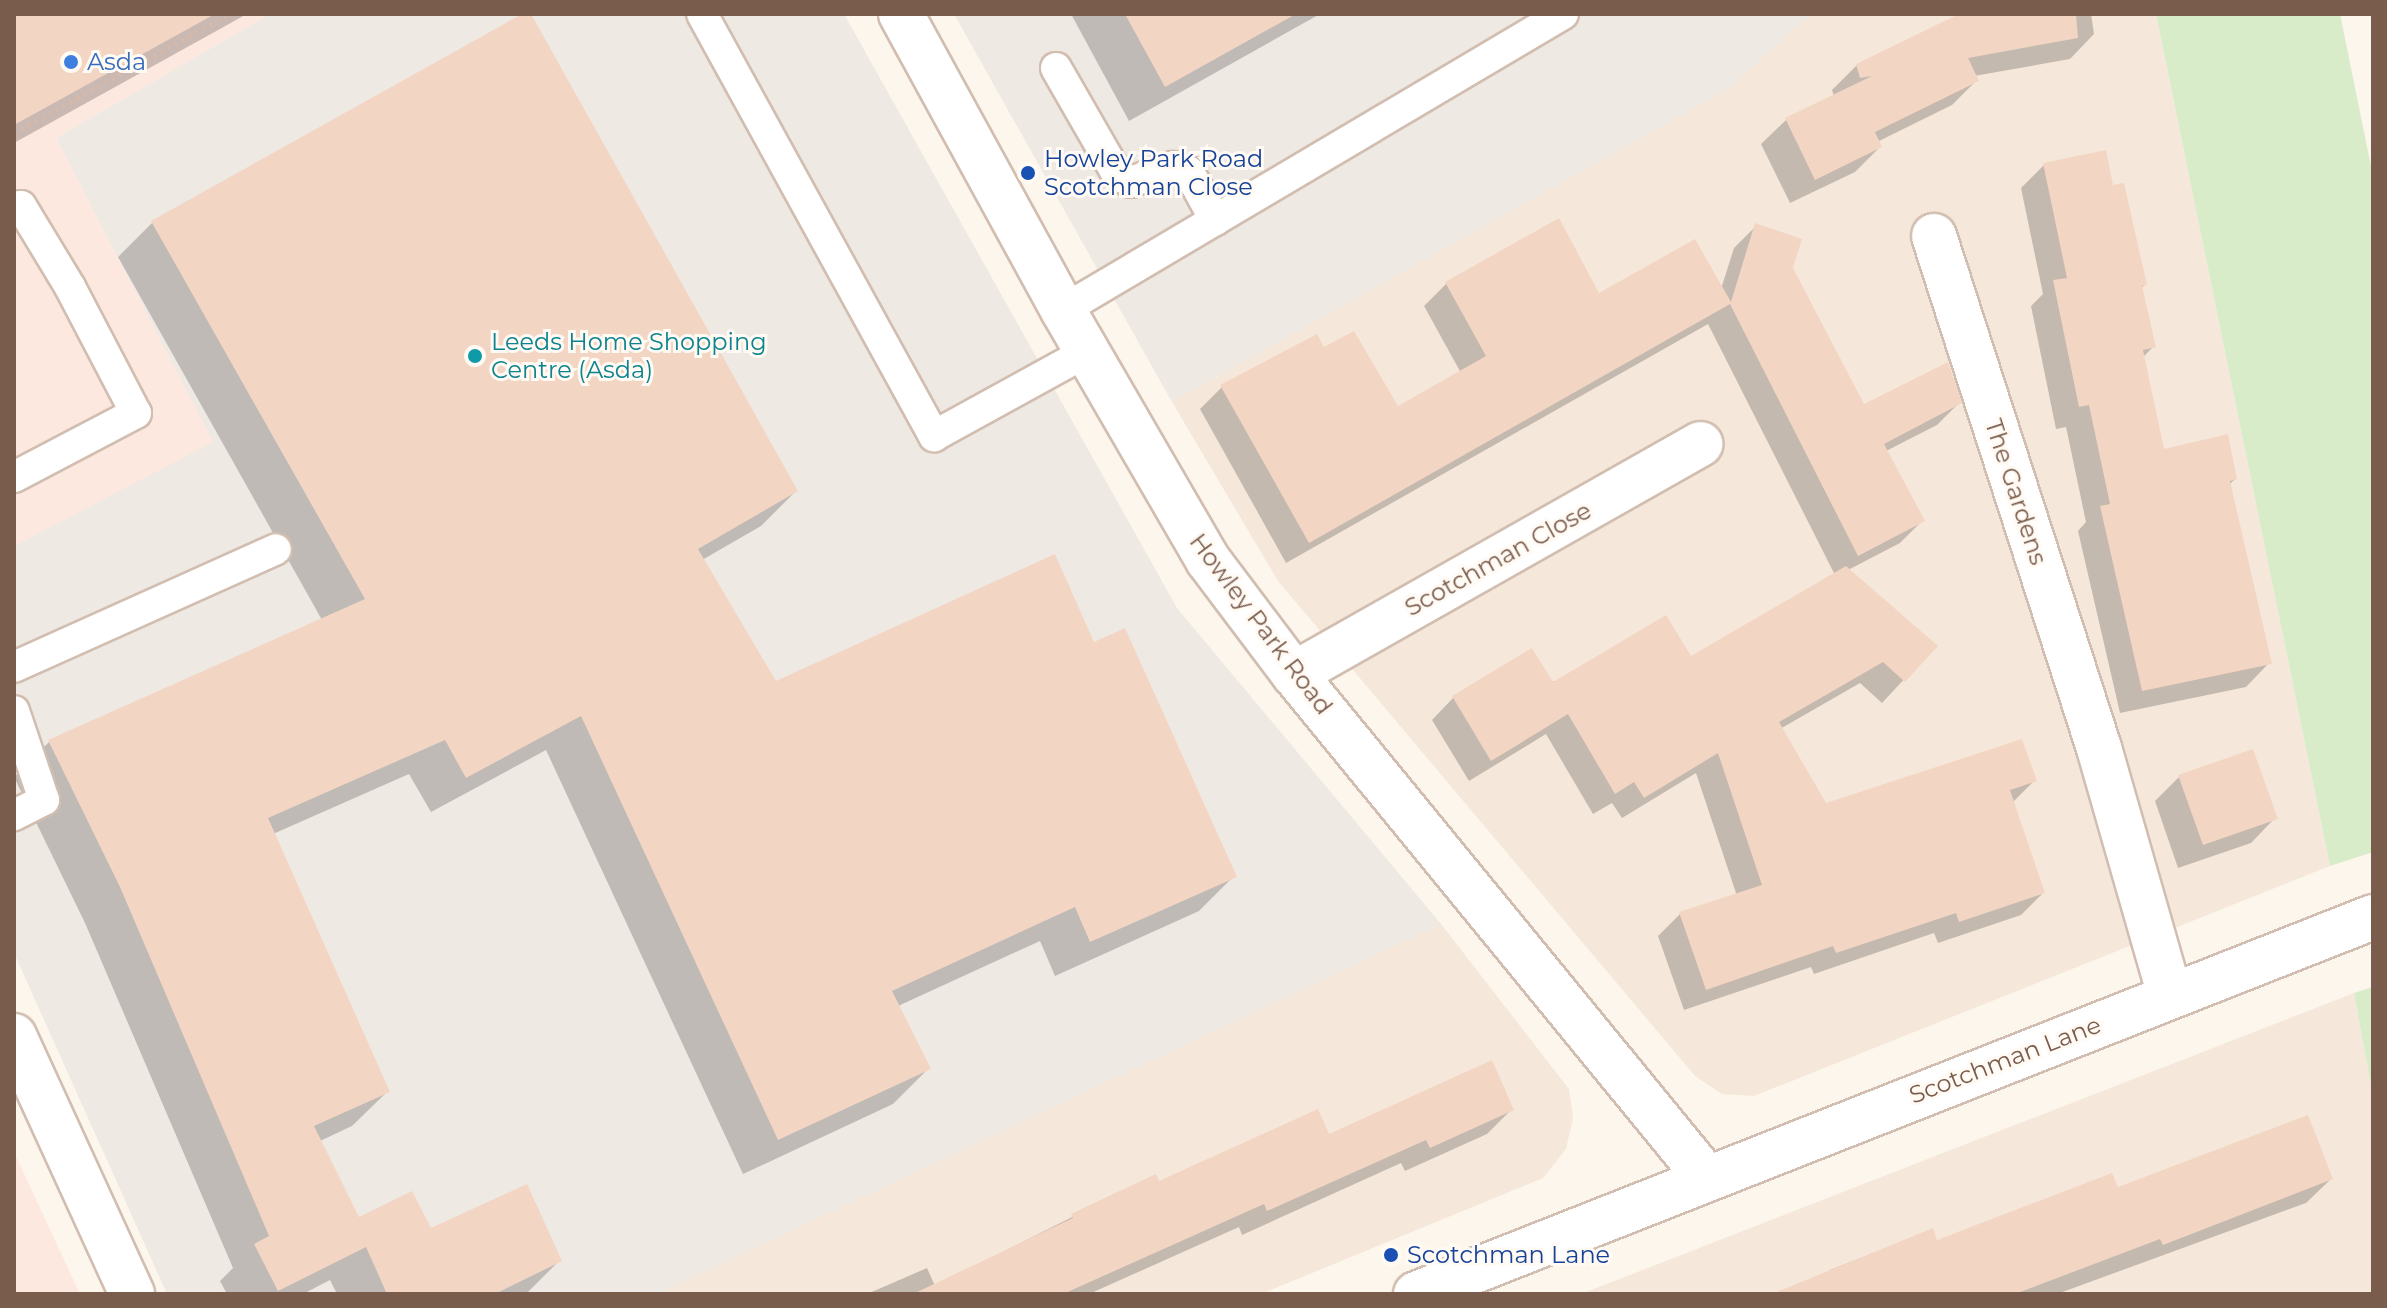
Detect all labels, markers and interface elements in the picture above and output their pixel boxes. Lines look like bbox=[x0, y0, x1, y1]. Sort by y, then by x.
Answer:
place label: Asda bbox=[87, 48, 146, 76]
marker: Asda bbox=[62, 53, 80, 71]
place label: Howley Park Road Scotchman Close bbox=[1044, 145, 1263, 201]
marker: Howley Park Road Scotchman Close bbox=[1019, 164, 1037, 182]
place label: Leeds Home Shopping Centre (Asda) bbox=[491, 328, 767, 384]
marker: Leeds Home Shopping Centre (Asda) bbox=[466, 347, 484, 365]
street label: The Gardens bbox=[1979, 415, 2053, 569]
street label: Scotchman Close bbox=[1400, 496, 1596, 622]
street label: Howley Park Road bbox=[1184, 528, 1338, 720]
street label: Scotchman Lane bbox=[1905, 1010, 2105, 1110]
place label: Scotchman Lane bbox=[1407, 1241, 1610, 1269]
marker: Scotchman Lane bbox=[1382, 1246, 1400, 1264]

